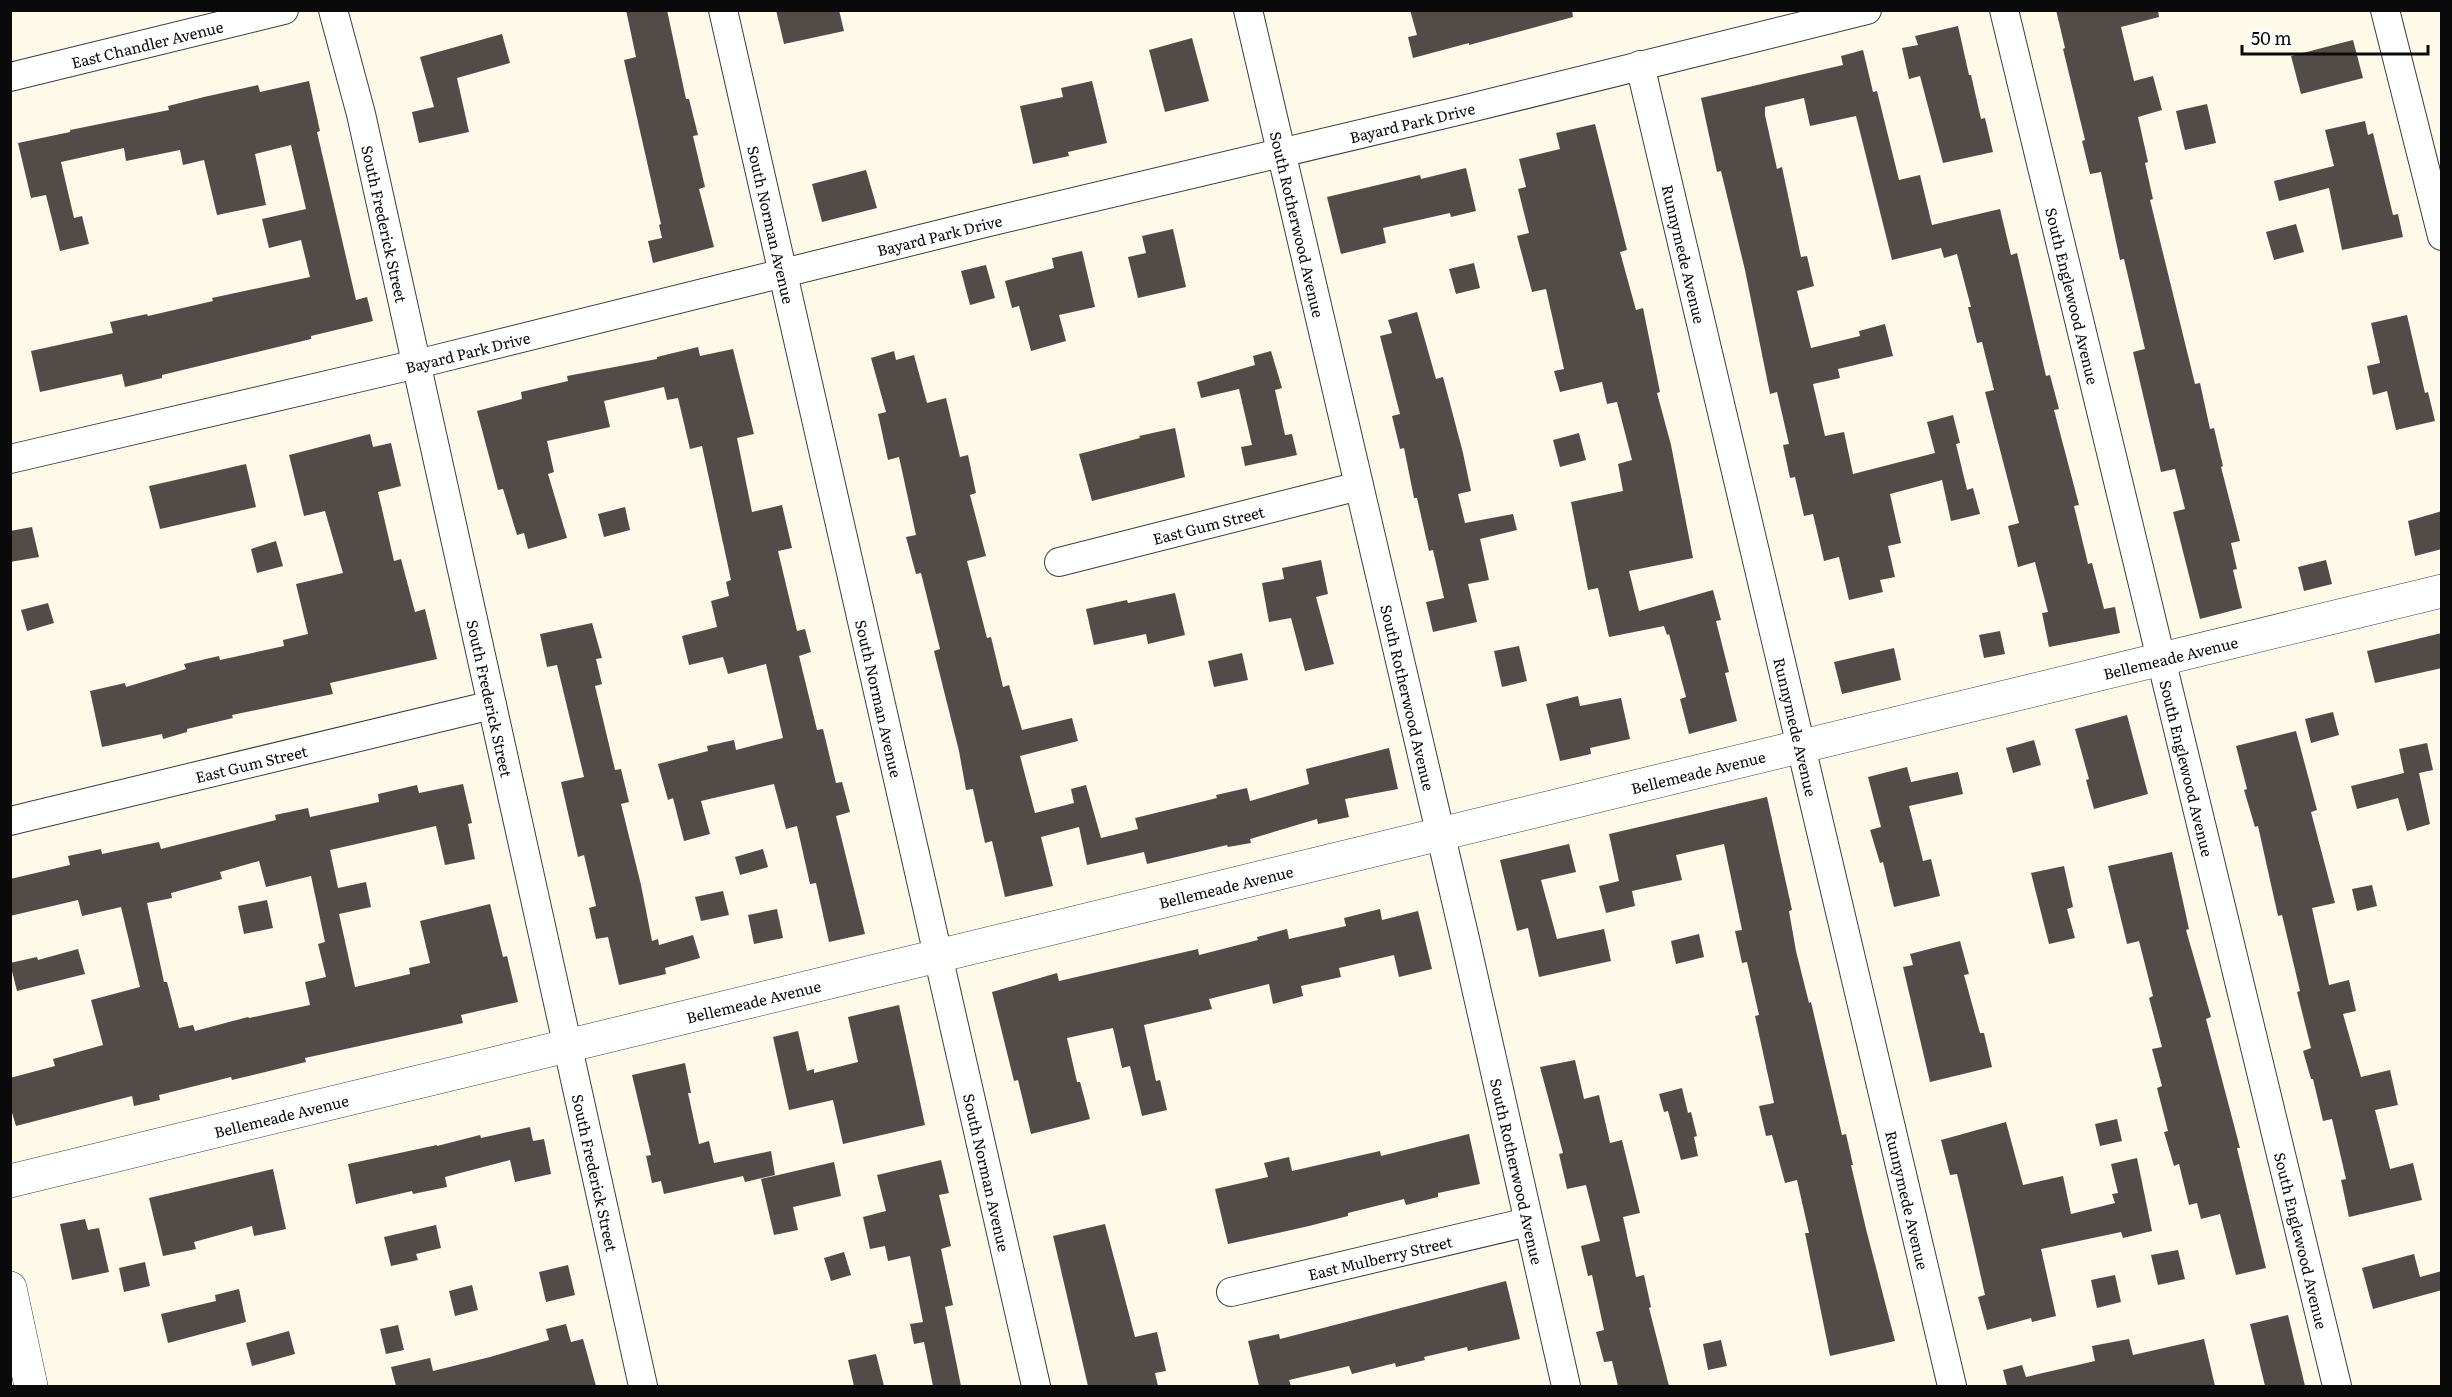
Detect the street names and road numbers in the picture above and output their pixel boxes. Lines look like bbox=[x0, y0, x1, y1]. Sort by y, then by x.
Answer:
street label: East Chandler Avenue bbox=[69, 14, 226, 73]
street label: Bayard Park Drive bbox=[1347, 96, 1477, 148]
street label: South Rotherwood Avenue bbox=[1265, 129, 1331, 320]
street label: South Frederick Street bbox=[357, 143, 414, 305]
street label: South Norman Avenue bbox=[743, 143, 801, 306]
street label: Runnymede Avenue bbox=[1657, 182, 1712, 326]
street label: South Englewood Avenue bbox=[2041, 205, 2106, 387]
street label: Bayard Park Drive bbox=[874, 208, 1004, 261]
street label: Bayard Park Drive bbox=[403, 325, 533, 378]
street label: East Gum Street bbox=[1150, 499, 1267, 549]
street label: South Rotherwood Avenue bbox=[1376, 602, 1442, 793]
street label: South Frederick Street bbox=[462, 617, 519, 779]
street label: South Norman Avenue bbox=[850, 617, 909, 780]
street label: Bellemeade Avenue bbox=[2101, 629, 2240, 684]
street label: Runnymede Avenue bbox=[1769, 655, 1824, 799]
street label: South Englewood Avenue bbox=[2155, 677, 2220, 859]
street label: East Gum Street bbox=[193, 738, 309, 788]
street label: Bellemeade Avenue bbox=[1628, 744, 1768, 799]
street label: Bellemeade Avenue bbox=[1156, 859, 1296, 913]
street label: Bellemeade Avenue bbox=[684, 973, 823, 1028]
street label: South Rotherwood Avenue bbox=[1485, 1076, 1550, 1267]
street label: Bellemeade Avenue bbox=[211, 1088, 351, 1143]
street label: South Norman Avenue bbox=[958, 1091, 1017, 1254]
street label: South Frederick Street bbox=[567, 1092, 624, 1254]
street label: Runnymede Avenue bbox=[1880, 1128, 1936, 1272]
street label: South Englewood Avenue bbox=[2269, 1150, 2334, 1331]
street label: East Mulberry Street bbox=[1305, 1229, 1454, 1285]

